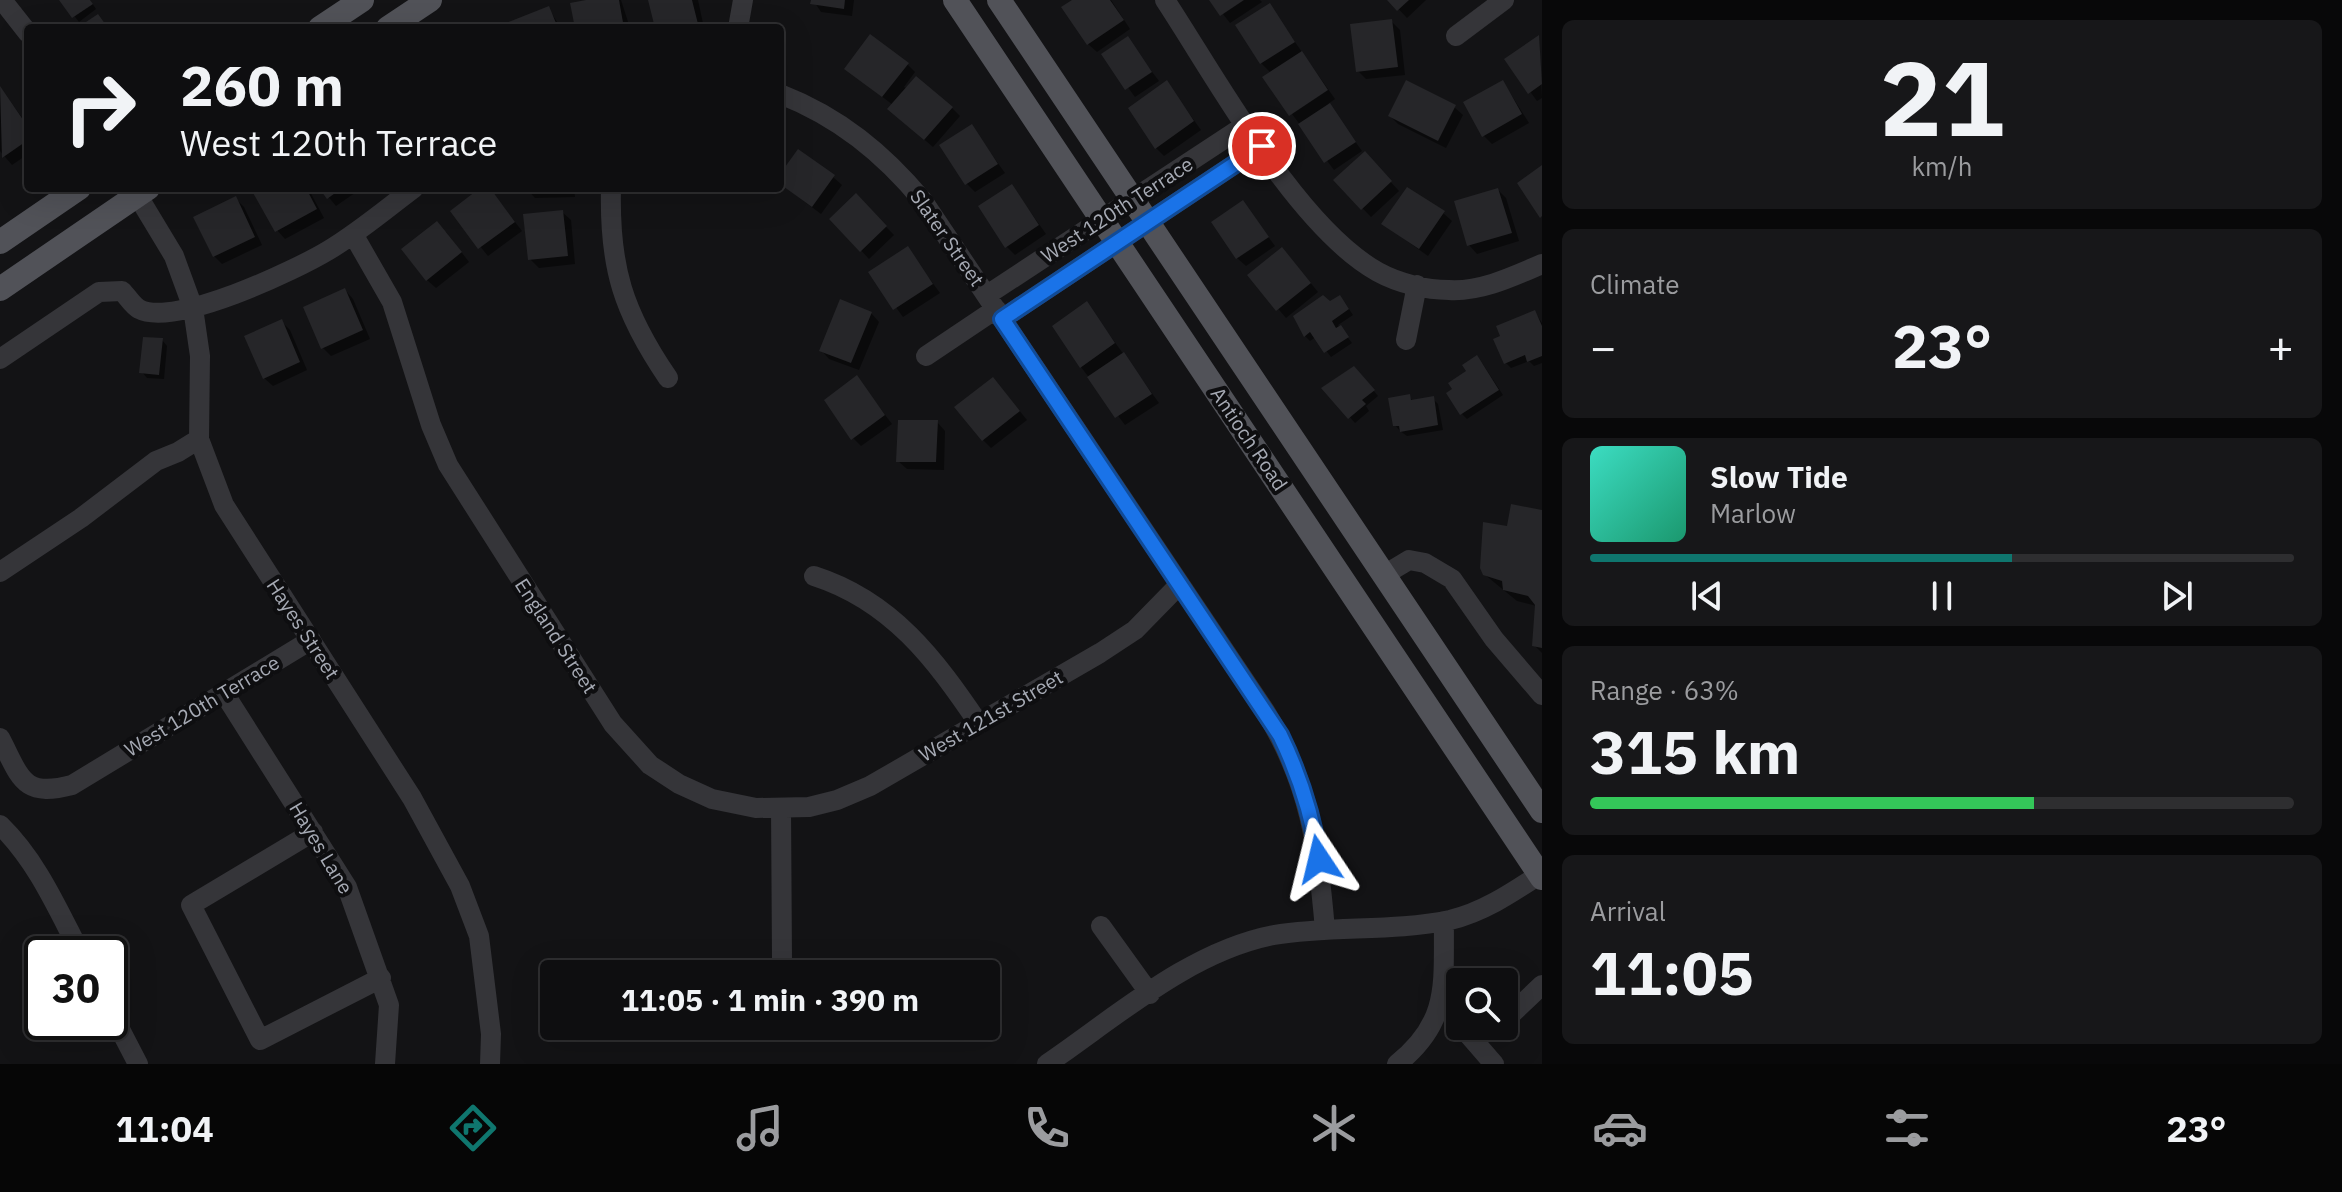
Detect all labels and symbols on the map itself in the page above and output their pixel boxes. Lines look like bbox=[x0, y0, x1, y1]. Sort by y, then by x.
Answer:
pin bbox=[1228, 112, 1296, 180]
street label: West 120th Terrace bbox=[1035, 150, 1198, 269]
street label: Slater Street bbox=[904, 184, 991, 292]
street label: Antioch Road bbox=[1205, 382, 1294, 496]
street label: Hayes Street bbox=[261, 573, 346, 684]
street label: England Street bbox=[509, 573, 604, 699]
street label: West 120th Terrace bbox=[119, 649, 284, 763]
street label: West 121st Street bbox=[914, 663, 1068, 768]
street label: Hayes Lane bbox=[283, 797, 360, 899]
position arrow bbox=[1277, 817, 1361, 901]
speed limit sign: 30 bbox=[24, 936, 128, 1040]

